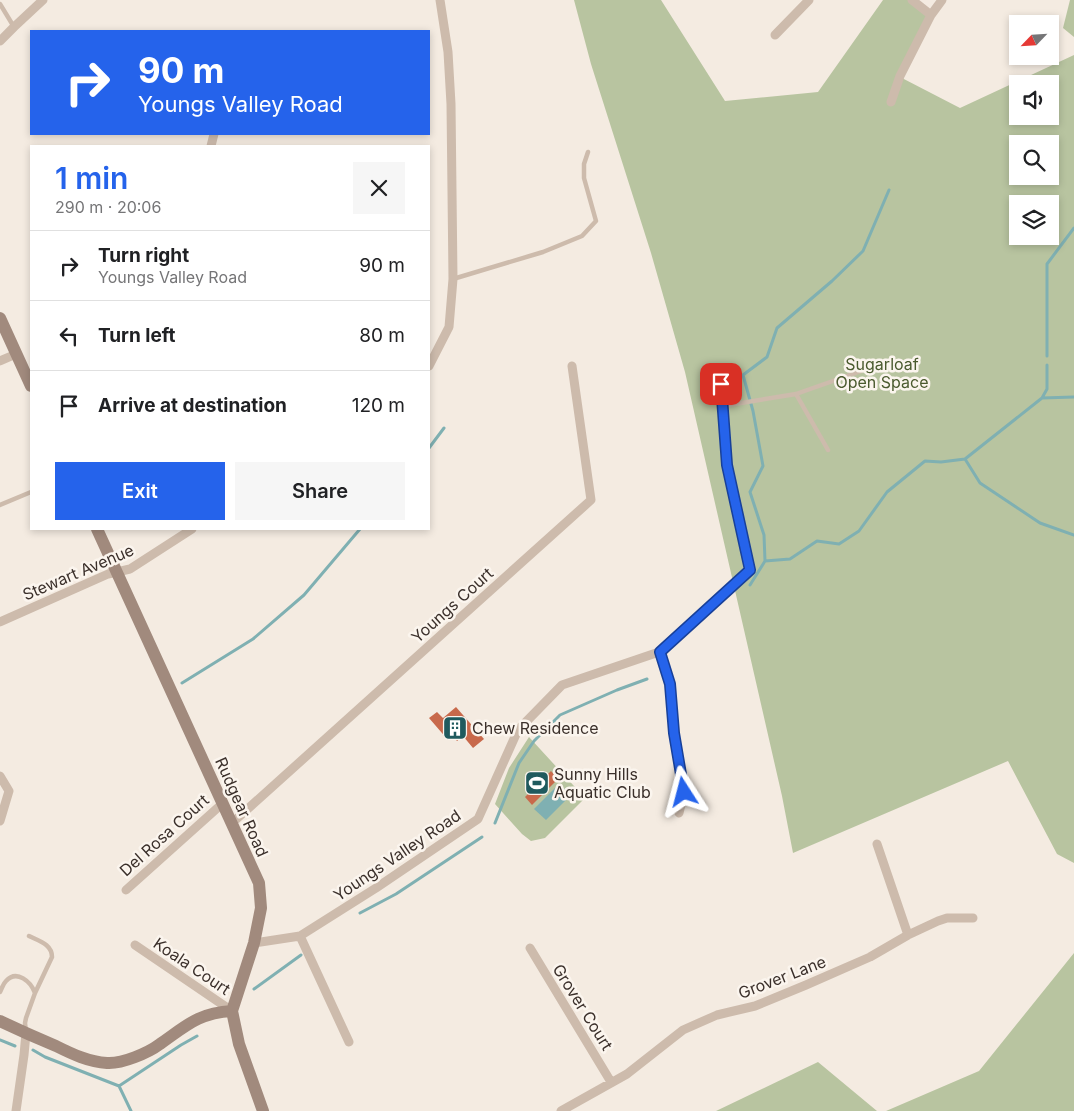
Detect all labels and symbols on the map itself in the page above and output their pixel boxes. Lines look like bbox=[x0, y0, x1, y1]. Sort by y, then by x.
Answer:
north arrow bbox=[1009, 15, 1059, 65]
park label: Sugarloaf Open Space bbox=[836, 354, 928, 392]
pin bbox=[700, 363, 742, 405]
street label: Stewart Avenue bbox=[19, 540, 137, 604]
street label: Youngs Court bbox=[407, 563, 497, 647]
building icon: Chew Residence bbox=[442, 715, 468, 741]
place label: Chew Residence bbox=[472, 718, 599, 738]
street label: Rudgear Road bbox=[211, 754, 273, 860]
place label: Sunny Hills Aquatic Club bbox=[554, 764, 651, 802]
position arrow bbox=[657, 765, 709, 817]
sports icon: Sunny Hills Aquatic Club bbox=[524, 770, 550, 796]
street label: Del Rosa Court bbox=[115, 790, 213, 880]
street label: Youngs Valley Road bbox=[330, 805, 464, 905]
street label: Koala Court bbox=[150, 933, 234, 999]
street label: Grover Lane bbox=[735, 951, 829, 1003]
street label: Grover Court bbox=[549, 960, 617, 1054]

